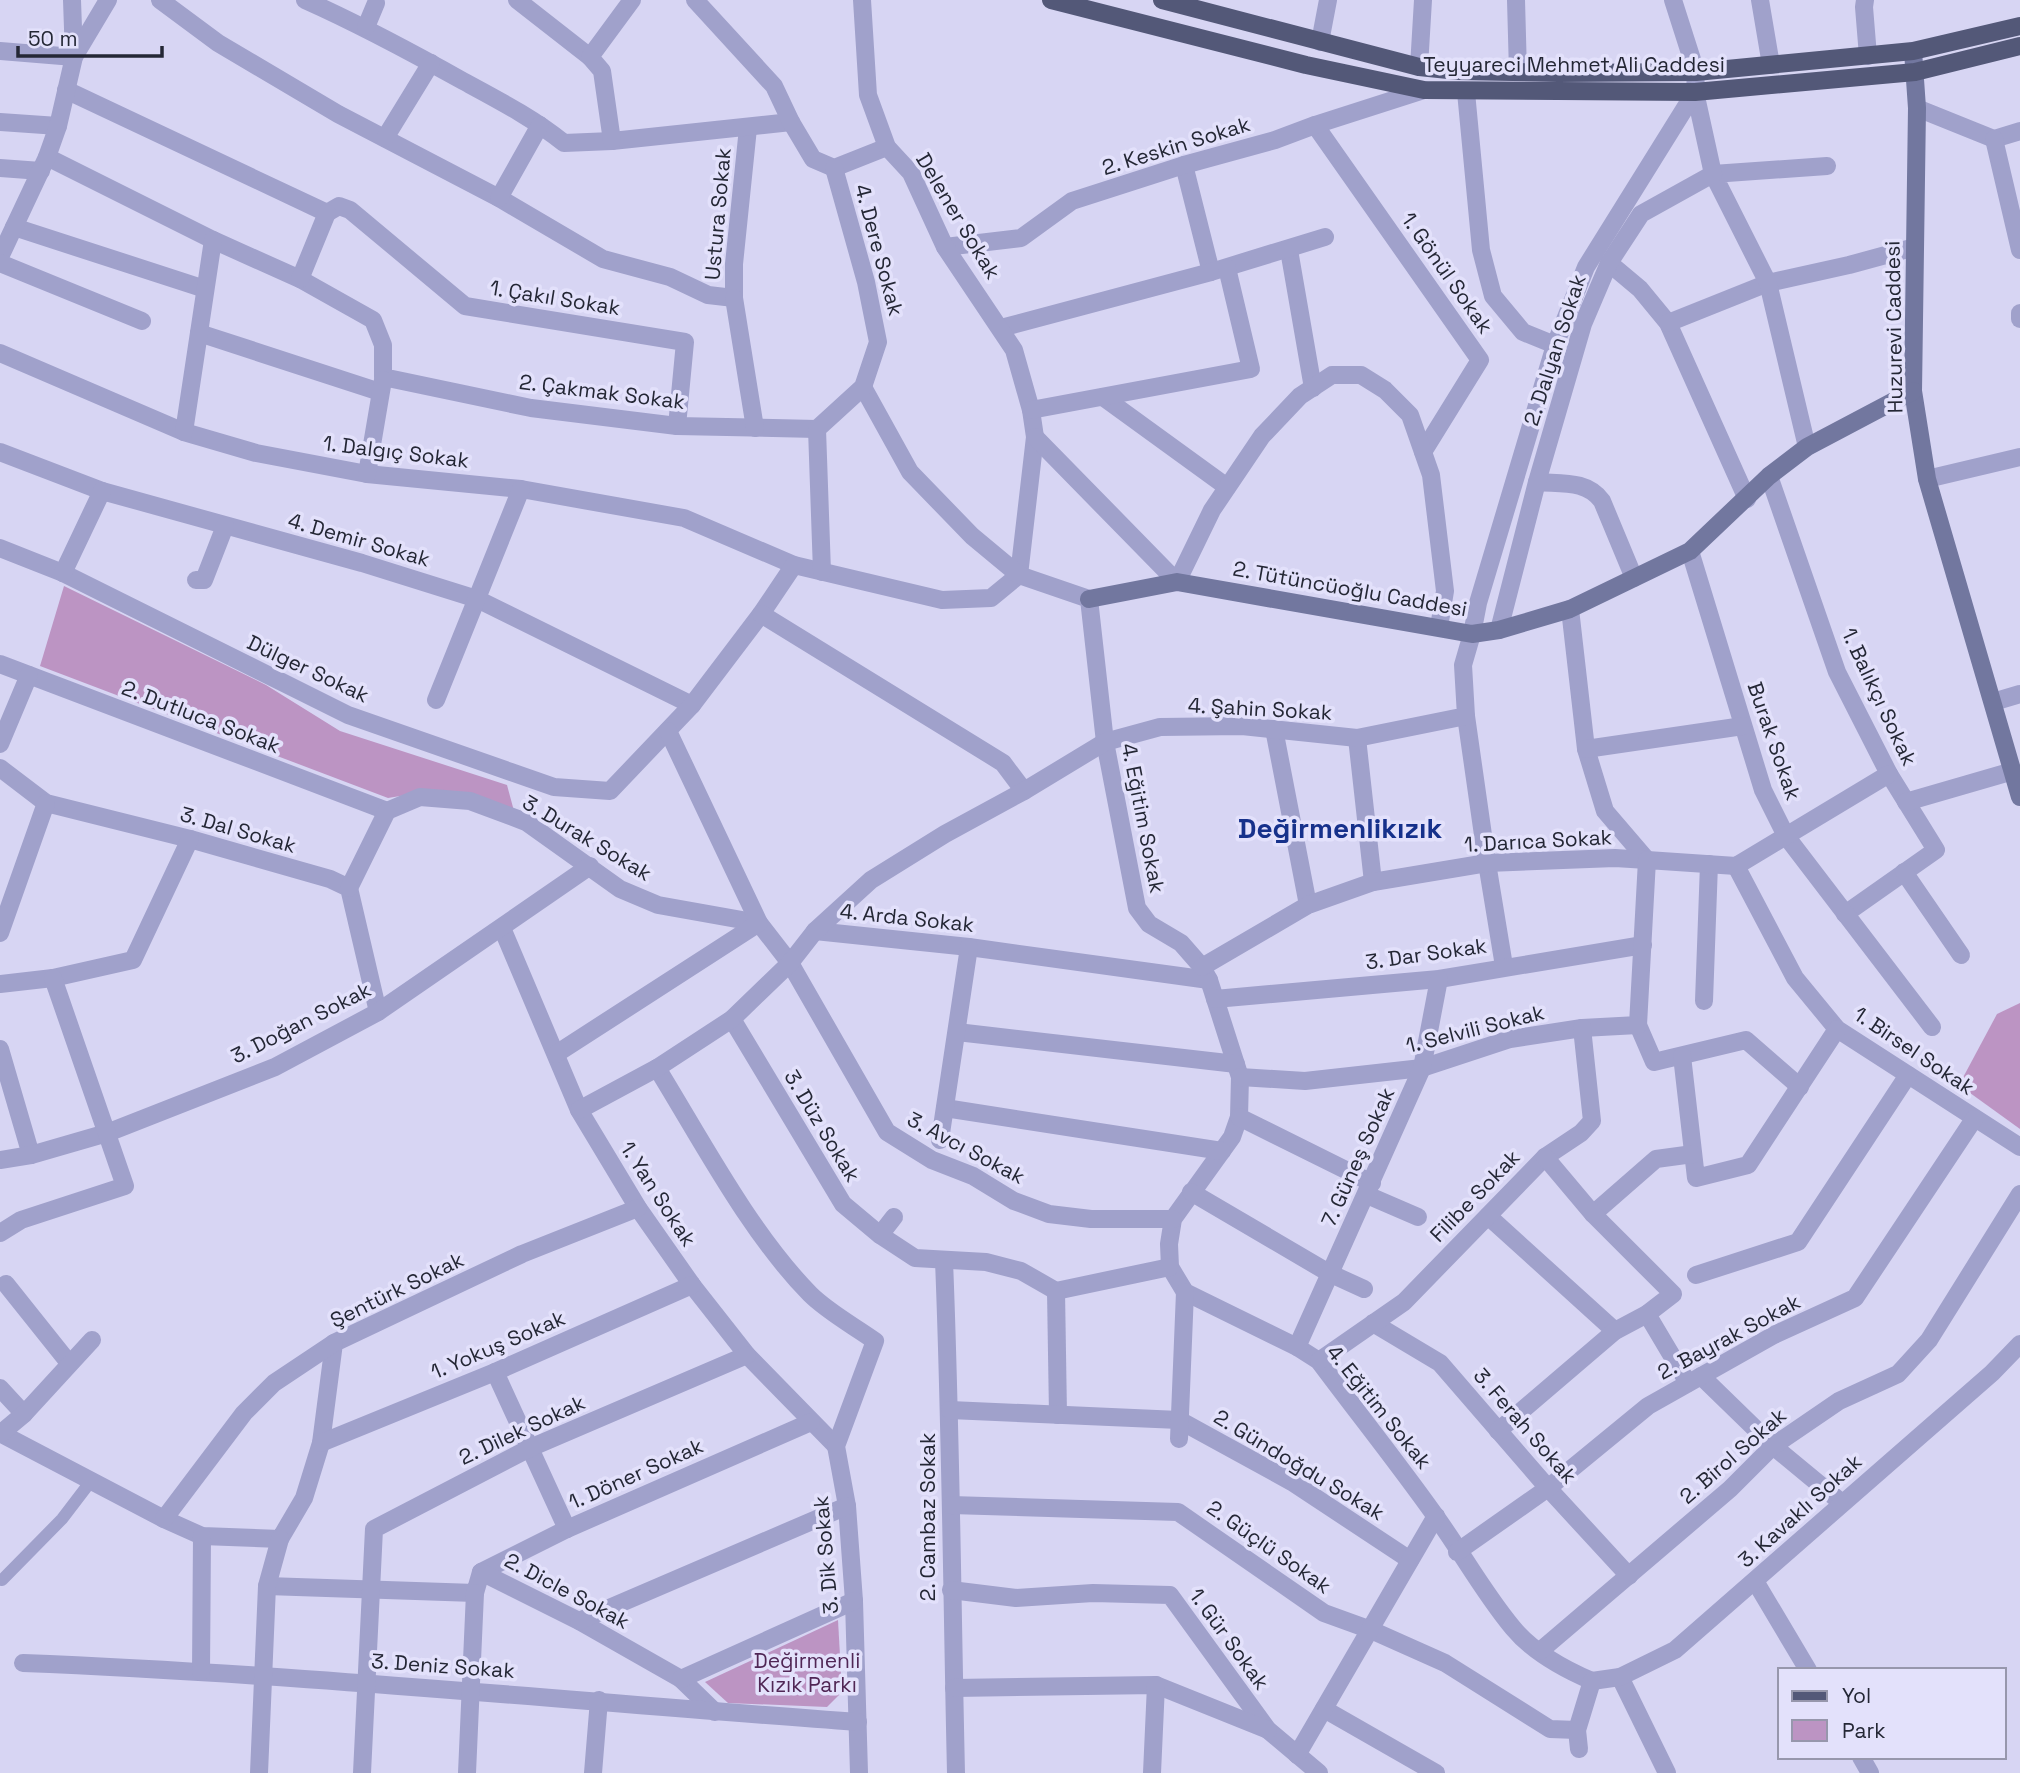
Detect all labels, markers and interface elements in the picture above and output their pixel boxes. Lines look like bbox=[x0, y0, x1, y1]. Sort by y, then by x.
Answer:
scale bar bbox=[18, 14, 161, 58]
text: 50 m bbox=[28, 25, 78, 52]
street label: Teyyareci Mehmet Ali Caddesi bbox=[1423, 51, 1725, 78]
street label: 2. Keskin Sokak bbox=[1098, 110, 1253, 181]
street label: Ustura Sokak bbox=[698, 147, 737, 281]
street label: Delener Sokak bbox=[910, 148, 1007, 284]
street label: 4. Dere Sokak bbox=[849, 181, 910, 319]
street label: 1. Gönül Sokak bbox=[1396, 207, 1499, 339]
street label: Huzurevi Caddesi bbox=[1878, 240, 1909, 414]
street label: 2. Dalyan Sokak bbox=[1517, 271, 1592, 429]
street label: 1. Çakıl Sokak bbox=[488, 274, 622, 321]
street label: 2. Çakmak Sokak bbox=[518, 368, 686, 415]
street label: 1. Dalgıç Sokak bbox=[322, 429, 471, 474]
street label: 4. Demir Sokak bbox=[285, 506, 433, 573]
street label: 2. Tütüncüoğlu Caddesi bbox=[1231, 555, 1469, 622]
street label: 1. Balıkçı Sokak bbox=[1836, 623, 1923, 770]
street label: Dülger Sokak bbox=[243, 629, 373, 709]
street label: 2. Dutluca Sokak bbox=[118, 674, 284, 759]
street label: Burak Sokak bbox=[1742, 678, 1807, 804]
street label: 4. Şahin Sokak bbox=[1187, 691, 1333, 726]
street label: 4. Eğitim Sokak bbox=[1116, 741, 1171, 895]
street label: 3. Durak Sokak bbox=[518, 788, 657, 887]
street label: 3. Dal Sokak bbox=[177, 800, 299, 859]
district label: Değirmenlikızık bbox=[1238, 810, 1442, 846]
street label: 1. Darıca Sokak bbox=[1463, 823, 1613, 858]
street label: 4. Arda Sokak bbox=[839, 897, 976, 938]
street label: 3. Dar Sokak bbox=[1363, 932, 1488, 975]
street label: 3. Doğan Sokak bbox=[226, 976, 375, 1069]
street label: 1. Selvili Sokak bbox=[1403, 998, 1547, 1059]
street label: 1. Birsel Sokak bbox=[1849, 1000, 1980, 1101]
street label: 3. Düz Sokak bbox=[778, 1065, 866, 1187]
street label: 7. Güneş Sokak bbox=[1315, 1083, 1400, 1230]
street label: 3. Avcı Sokak bbox=[903, 1105, 1030, 1190]
street label: 1. Yan Sokak bbox=[614, 1136, 702, 1252]
street label: Filibe Sokak bbox=[1424, 1144, 1525, 1248]
street label: Şentürk Sokak bbox=[326, 1246, 468, 1334]
street label: 2. Bayrak Sokak bbox=[1653, 1288, 1805, 1386]
street label: 1. Yokuş Sokak bbox=[427, 1304, 569, 1385]
street label: 4. Eğitim Sokak bbox=[1321, 1339, 1438, 1474]
street label: 3. Ferah Sokak bbox=[1468, 1362, 1583, 1489]
street label: 2. Dilek Sokak bbox=[454, 1389, 589, 1471]
street label: 2. Birol Sokak bbox=[1674, 1402, 1792, 1509]
street label: 2. Gündoğdu Sokak bbox=[1209, 1403, 1389, 1526]
street label: 1. Döner Sokak bbox=[564, 1432, 707, 1515]
street label: 2. Cambaz Sokak bbox=[914, 1433, 941, 1601]
street label: 3. Kavaklı Sokak bbox=[1732, 1448, 1867, 1573]
street label: 2. Güçlü Sokak bbox=[1202, 1494, 1337, 1599]
street label: 3. Dik Sokak bbox=[807, 1495, 844, 1615]
street label: 2. Dicle Sokak bbox=[500, 1546, 634, 1635]
street label: 1. Gür Sokak bbox=[1183, 1583, 1275, 1695]
street label: 3. Deniz Sokak bbox=[370, 1647, 516, 1684]
park label: Değirmenli Kızık Parkı bbox=[754, 1647, 860, 1698]
legend bbox=[1778, 1668, 2006, 1759]
text: Yol bbox=[1842, 1682, 1871, 1709]
text: Park bbox=[1842, 1717, 1886, 1744]

